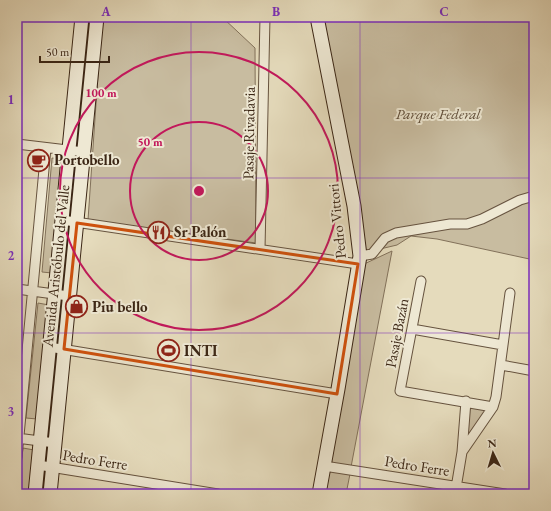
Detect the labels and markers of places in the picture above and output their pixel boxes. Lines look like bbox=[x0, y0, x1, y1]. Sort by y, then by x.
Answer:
cafe icon: Portobello bbox=[26, 147, 52, 173]
place label: Portobello bbox=[54, 150, 120, 169]
centre of rings bbox=[192, 184, 206, 198]
restaurant icon: Sr Palón bbox=[145, 219, 171, 245]
place label: Sr Palón bbox=[174, 222, 227, 241]
shop icon: Piu bello bbox=[64, 294, 90, 320]
place label: Piu bello bbox=[92, 297, 148, 316]
sports icon: INTI bbox=[156, 338, 182, 364]
place label: INTI bbox=[184, 341, 218, 360]

